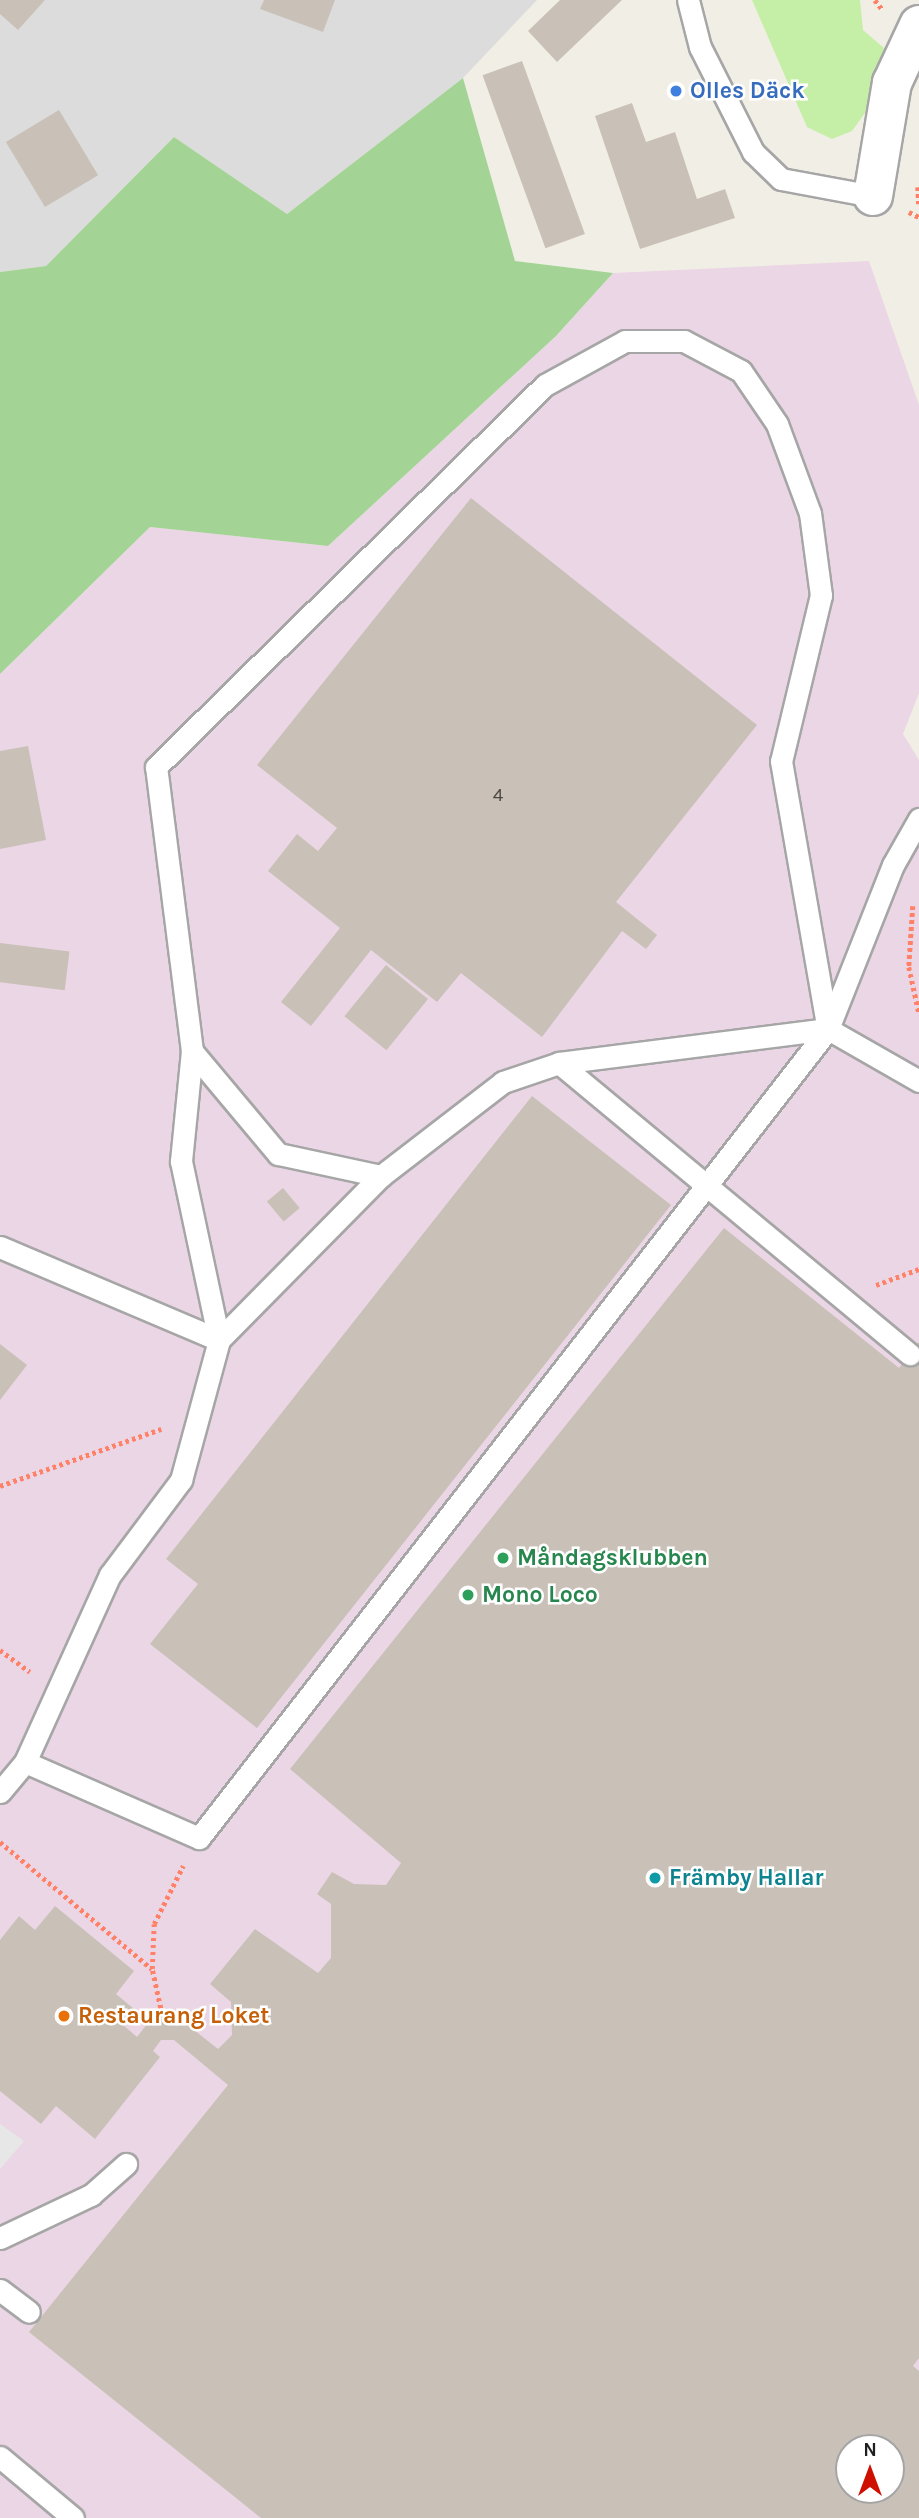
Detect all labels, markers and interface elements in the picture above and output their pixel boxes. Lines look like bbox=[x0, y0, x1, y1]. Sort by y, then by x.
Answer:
place label: Olles Däck bbox=[690, 77, 805, 105]
marker: Olles Däck bbox=[668, 83, 684, 99]
house number: 4 bbox=[493, 785, 503, 807]
place label: Måndagsklubben bbox=[517, 1544, 708, 1572]
marker: Måndagsklubben bbox=[495, 1550, 511, 1566]
place label: Mono Loco bbox=[482, 1581, 598, 1609]
marker: Mono Loco bbox=[460, 1587, 476, 1603]
place label: Främby Hallar bbox=[669, 1864, 824, 1892]
marker: Främby Hallar bbox=[647, 1870, 663, 1886]
place label: Restaurang Loket bbox=[78, 2002, 269, 2030]
marker: Restaurang Loket bbox=[56, 2008, 72, 2024]
north arrow bbox=[835, 2434, 905, 2504]
text: N bbox=[863, 2439, 877, 2461]

